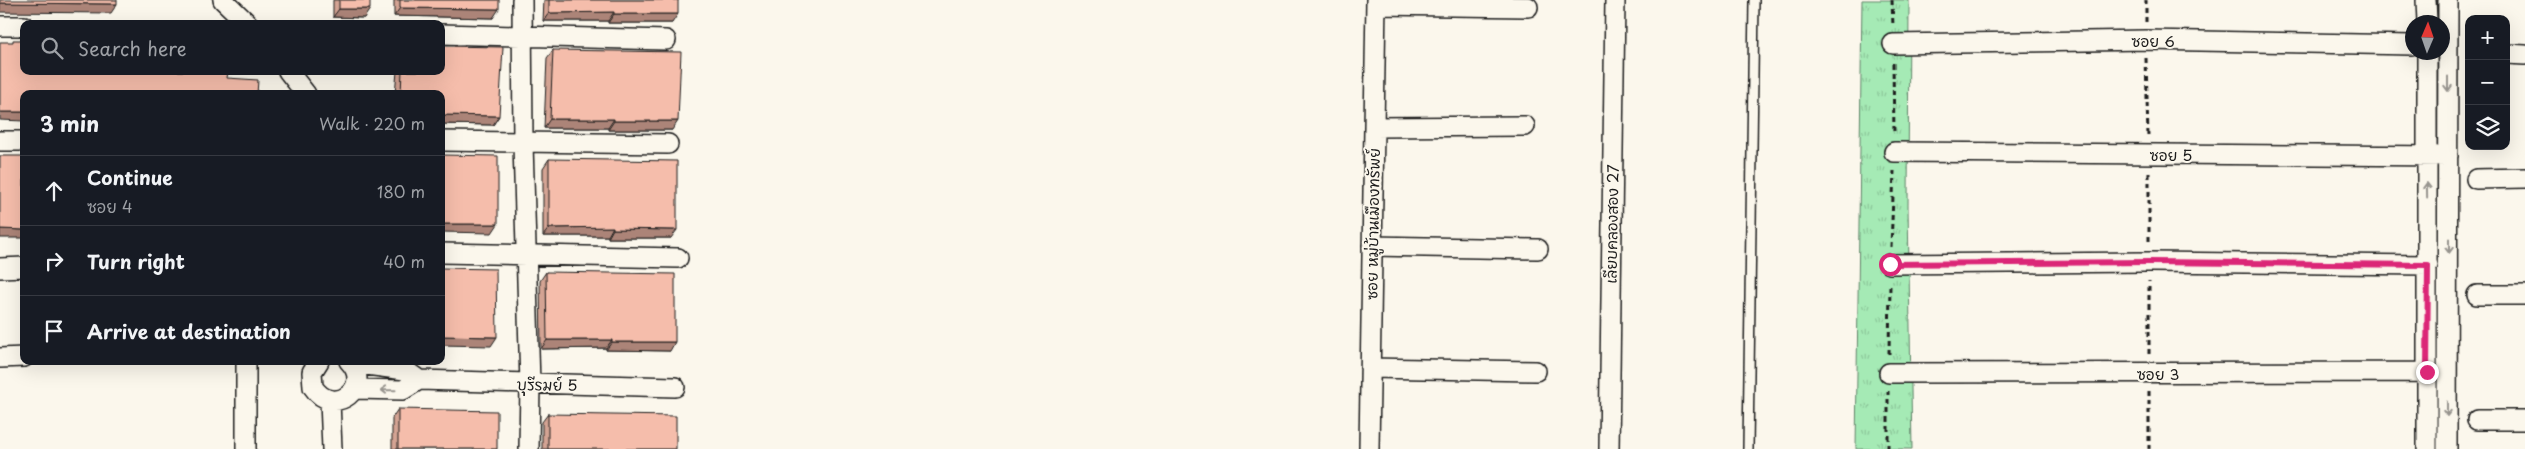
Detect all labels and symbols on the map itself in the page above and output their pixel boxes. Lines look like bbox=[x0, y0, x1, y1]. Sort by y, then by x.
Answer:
north arrow bbox=[2405, 15, 2450, 60]
street label: ซอย 6 bbox=[2131, 29, 2175, 52]
one-way arrow bbox=[2443, 75, 2453, 91]
street label: ซอย 5 bbox=[2150, 143, 2192, 166]
street label: ซอย หมู่บ้านเมืองทรัพย์ bbox=[1359, 148, 1386, 300]
street label: เลียบคลองสอง 27 bbox=[1598, 164, 1624, 284]
one-way arrow bbox=[2422, 183, 2432, 199]
one-way arrow bbox=[2444, 238, 2454, 254]
route start bbox=[1879, 253, 1902, 276]
route end bbox=[2416, 361, 2439, 384]
street label: ซอย 3 bbox=[2137, 362, 2179, 385]
street label: บุุรีรมย์ 5 bbox=[516, 372, 578, 397]
one-way arrow bbox=[380, 385, 396, 395]
one-way arrow bbox=[2442, 400, 2452, 416]

